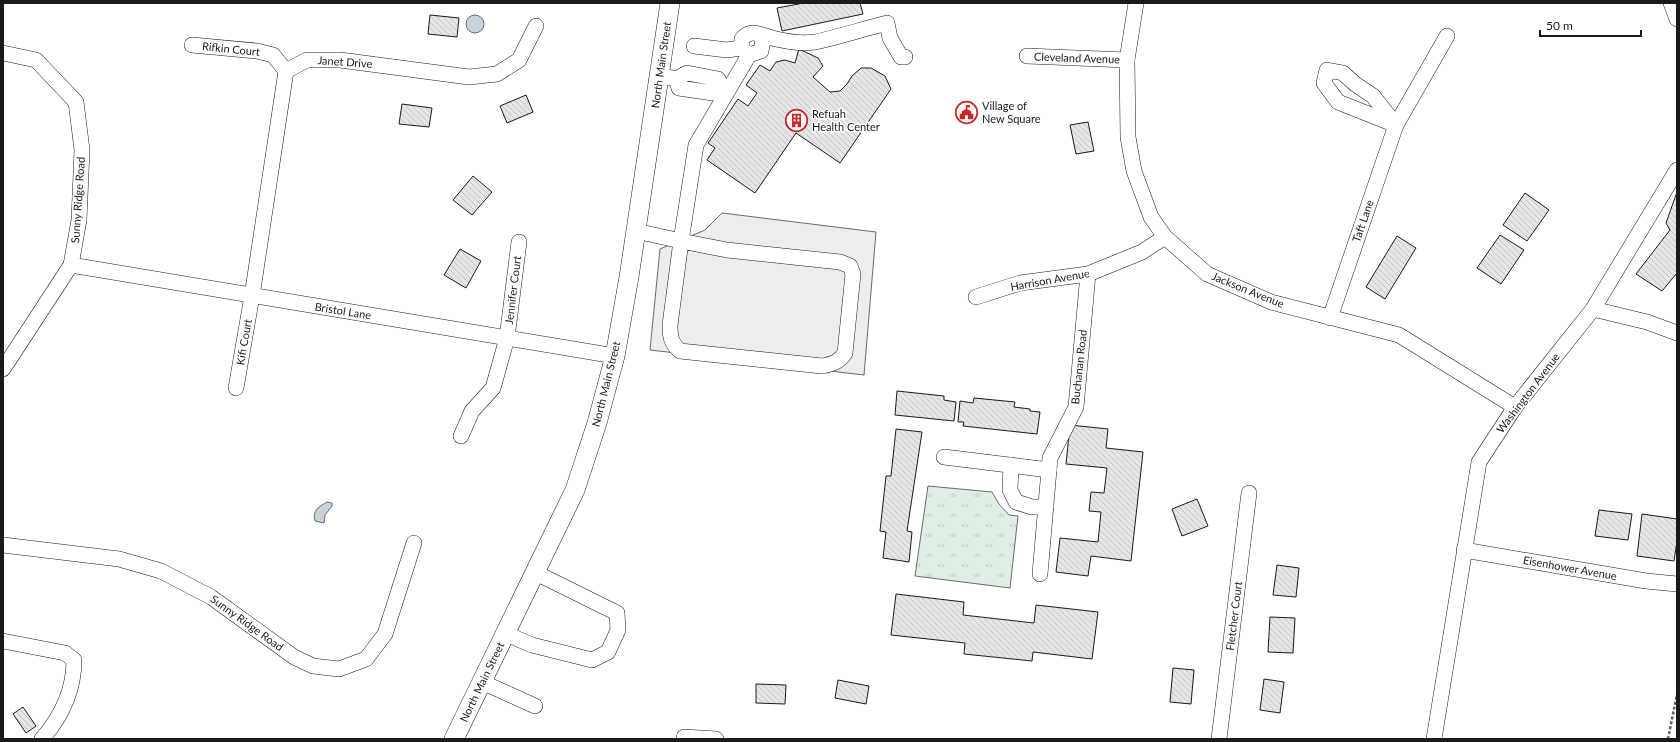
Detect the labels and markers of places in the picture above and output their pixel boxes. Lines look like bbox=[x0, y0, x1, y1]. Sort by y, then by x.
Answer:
public building icon: Village of New Square bbox=[954, 99, 980, 125]
place label: Village of New Square bbox=[982, 99, 1041, 125]
building icon: Refuah Health Center bbox=[784, 107, 810, 133]
place label: Refuah Health Center bbox=[812, 107, 880, 133]

